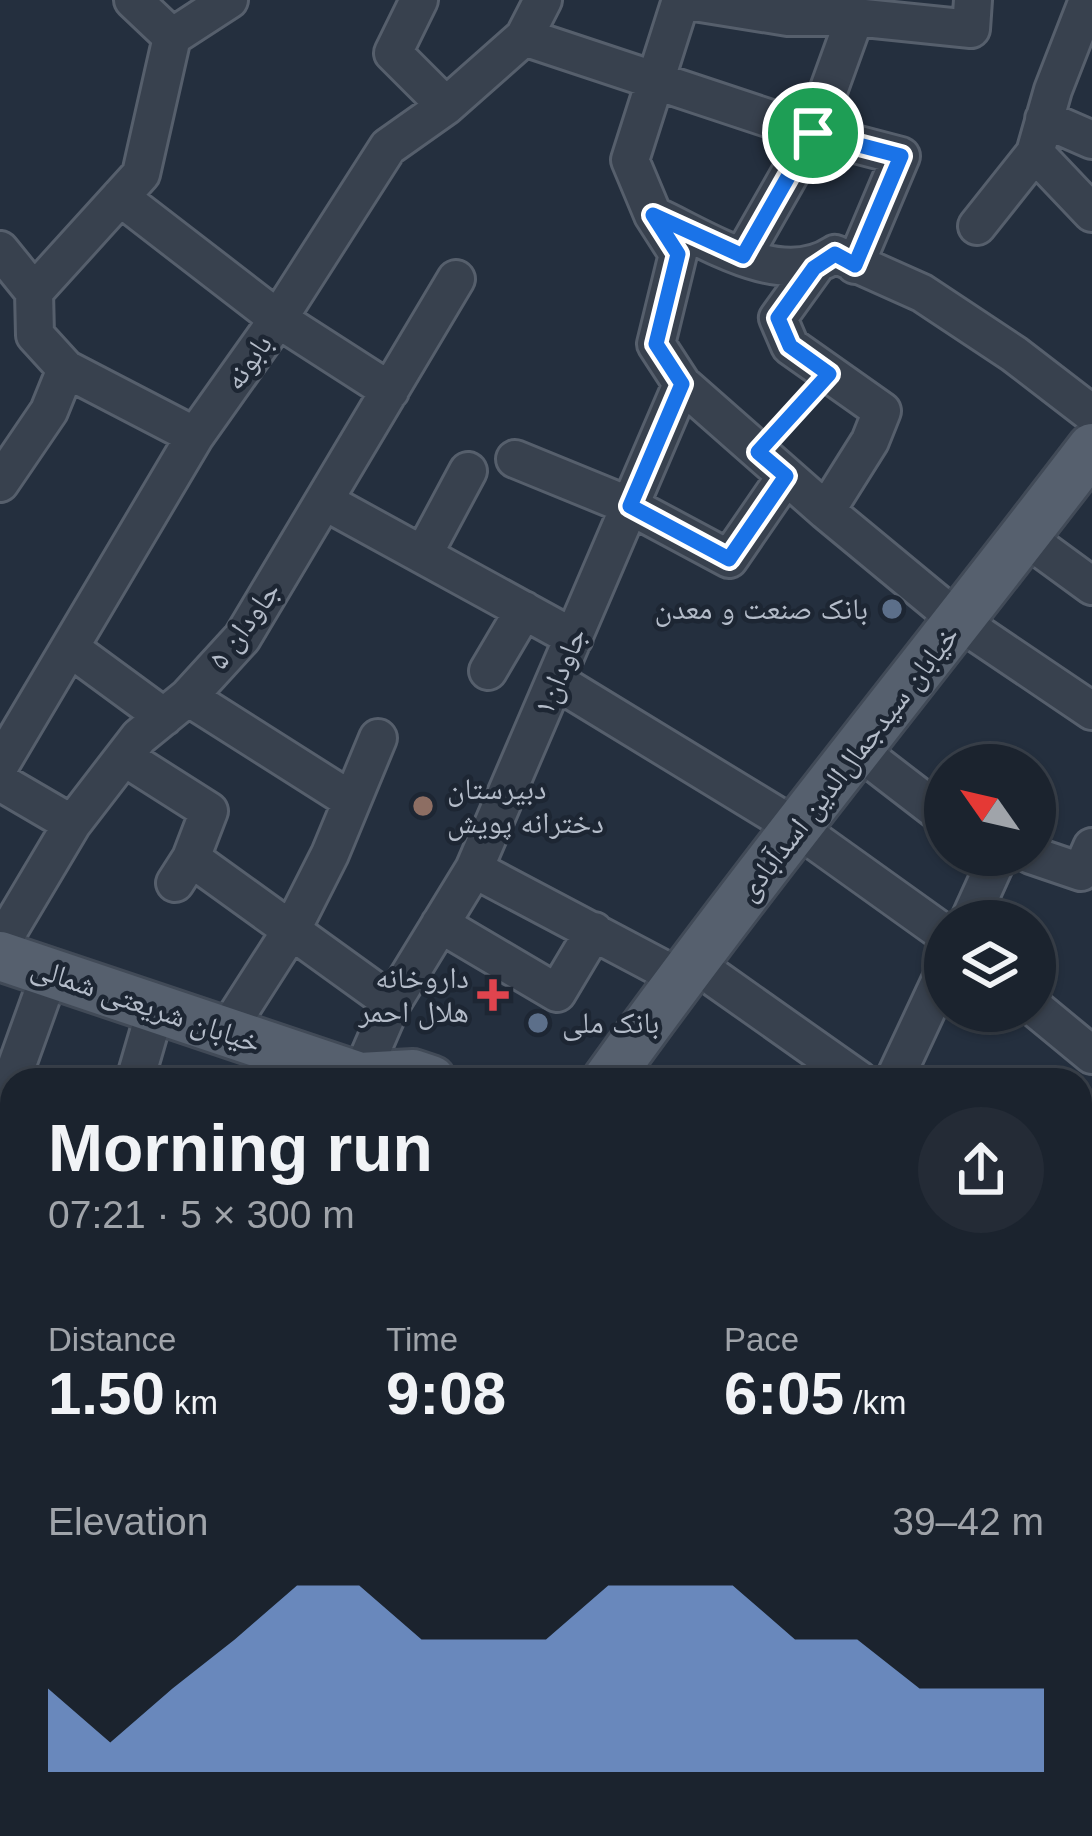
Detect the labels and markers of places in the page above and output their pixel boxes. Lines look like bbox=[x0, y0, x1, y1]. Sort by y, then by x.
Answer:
pin bbox=[762, 82, 864, 184]
place label: بانک صنعت و معدن bbox=[654, 592, 868, 627]
marker: بانک صنعت و معدن bbox=[879, 596, 905, 622]
place label: دبیرستان دخترانه پویش bbox=[447, 772, 604, 841]
marker: دبیرستان دخترانه پویش bbox=[410, 793, 436, 819]
place label: داروخانه هلال احمر bbox=[358, 961, 469, 1030]
marker: داروخانه هلال احمر bbox=[480, 982, 506, 1008]
place label: بانک ملی bbox=[562, 1006, 659, 1041]
marker: بانک ملی bbox=[525, 1010, 551, 1036]

